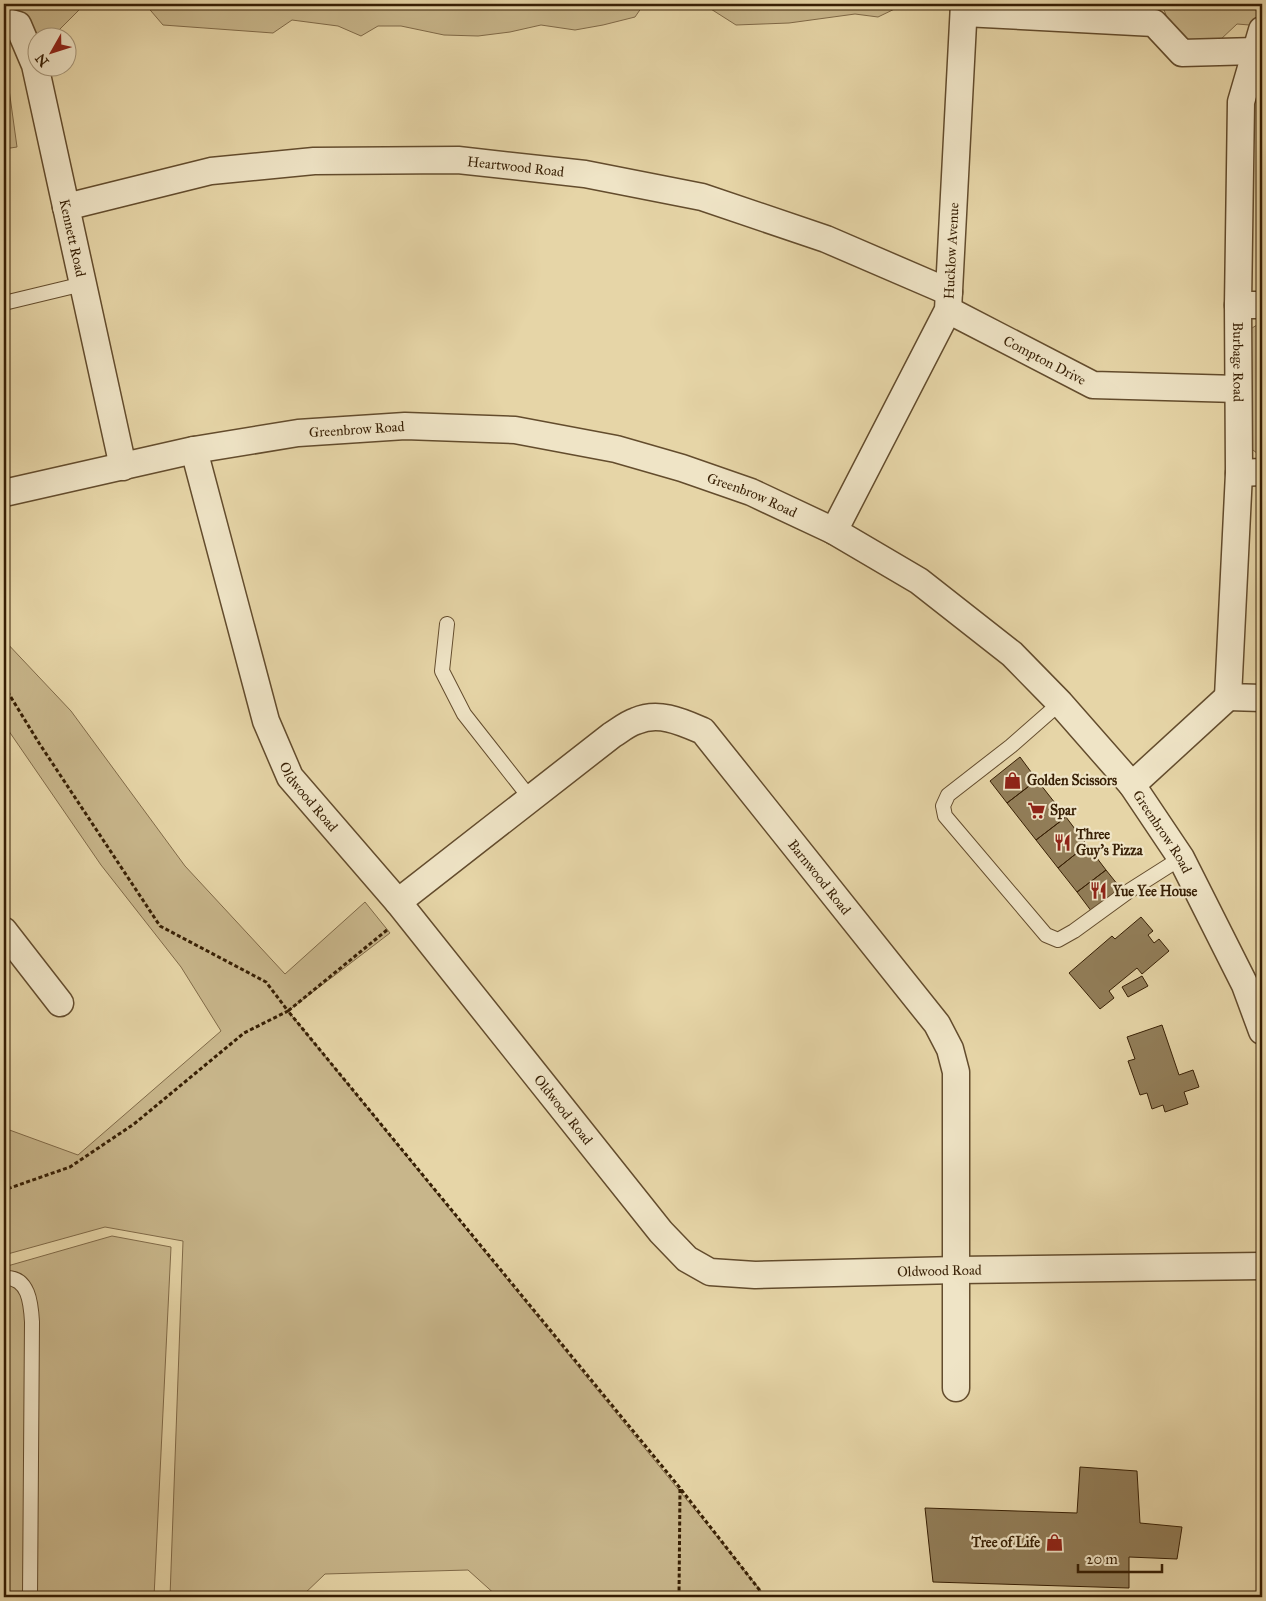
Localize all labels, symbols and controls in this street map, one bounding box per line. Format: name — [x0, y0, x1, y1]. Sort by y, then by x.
north arrow — [28, 28, 78, 78]
text: N — [32, 50, 53, 70]
street label: Heartwood Road — [466, 153, 565, 180]
street label: Kennett Road — [56, 197, 90, 279]
street label: Hucklow Avenue — [940, 202, 962, 300]
street label: Burbage Road — [1230, 322, 1247, 402]
street label: Compton Drive — [1001, 332, 1089, 389]
street label: Greenbrow Road — [308, 418, 405, 441]
street label: Greenbrow Road — [705, 469, 800, 521]
street label: Oldwood Road — [276, 759, 342, 835]
shop icon: Golden Scissors — [1003, 770, 1023, 790]
place label: Golden Scissors — [1027, 772, 1117, 789]
street label: Greenbrow Road — [1129, 787, 1196, 876]
supermarket icon: Spar — [1026, 800, 1046, 820]
place label: Spar — [1050, 802, 1077, 820]
place label: Three Guy's Pizza — [1075, 826, 1144, 860]
restaurant icon: Three Guy's Pizza — [1052, 832, 1072, 852]
street label: Barnwood Road — [784, 836, 855, 918]
restaurant icon: Yue Yee House — [1089, 881, 1109, 901]
place label: Yue Yee House — [1112, 883, 1197, 900]
street label: Oldwood Road — [530, 1071, 597, 1148]
street label: Oldwood Road — [897, 1261, 982, 1280]
shop icon: Tree of Life — [1044, 1532, 1064, 1552]
place label: Tree of Life — [970, 1534, 1040, 1551]
scale bar — [1078, 1541, 1162, 1573]
text: 20 m — [1086, 1550, 1118, 1568]

